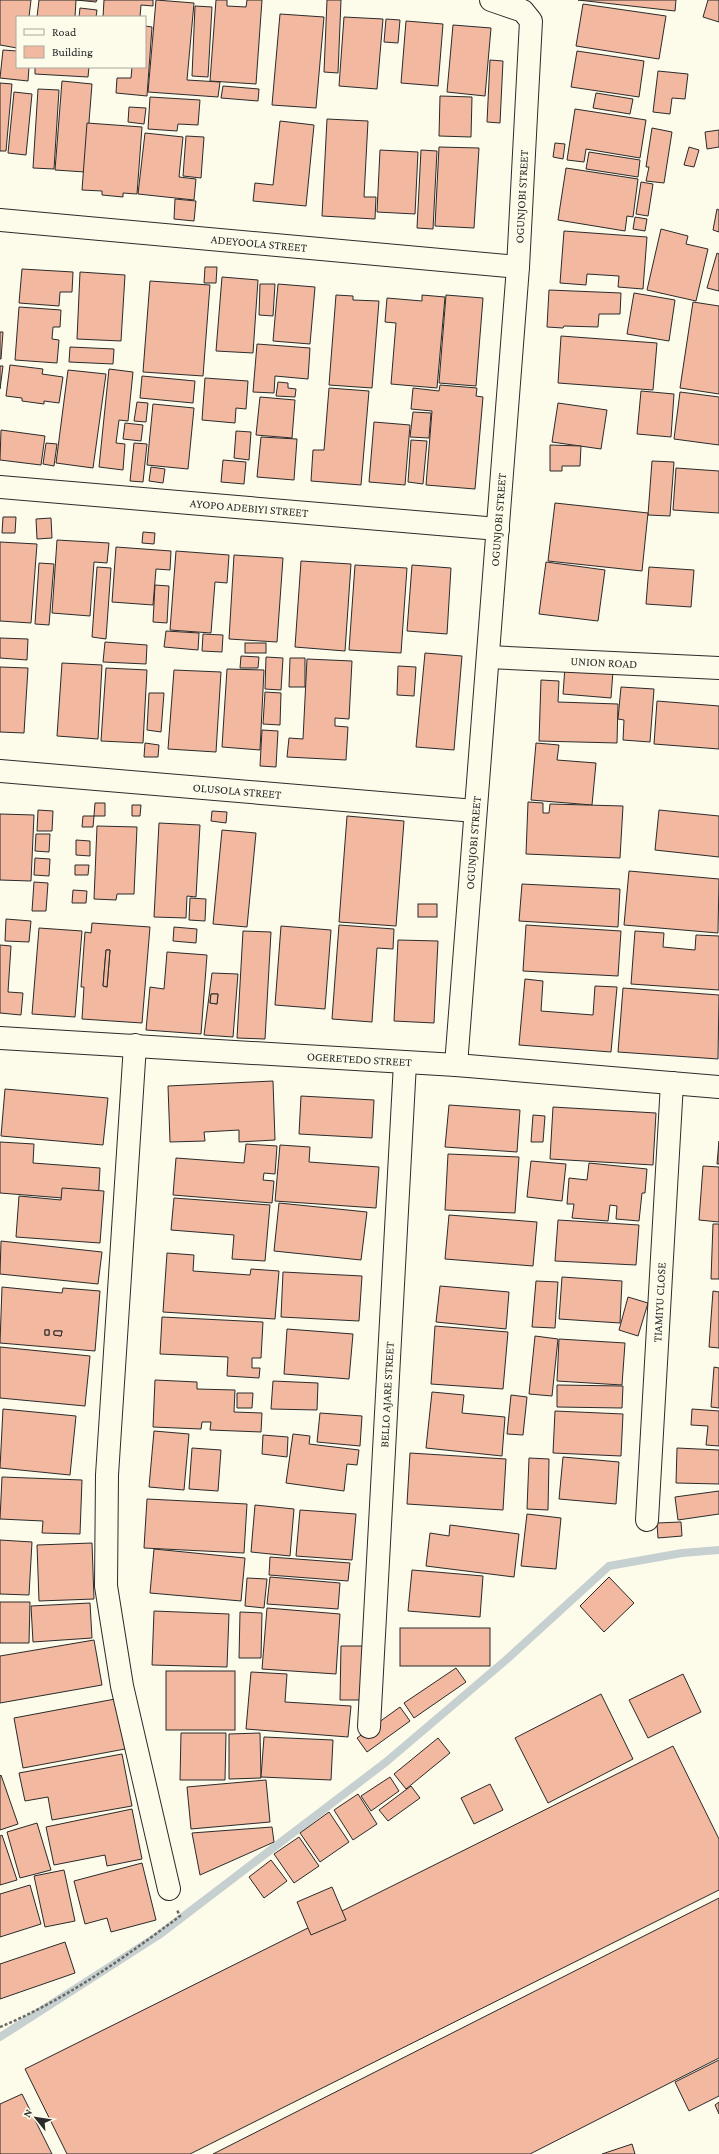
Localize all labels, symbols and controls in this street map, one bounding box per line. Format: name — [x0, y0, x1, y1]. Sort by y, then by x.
legend — [16, 16, 146, 68]
text: Road — [52, 25, 77, 39]
text: Building — [52, 45, 93, 59]
street label: OGUNJOBI STREET — [512, 149, 531, 244]
street label: ADEYOOLA STREET — [210, 232, 308, 255]
street label: OGUNJOBI STREET — [488, 472, 509, 567]
street label: AYOPO ADEBIYI STREET — [189, 496, 309, 520]
street label: UNION ROAD — [570, 654, 638, 671]
street label: OLUSOLA STREET — [192, 780, 282, 802]
street label: OGUNJOBI STREET — [463, 795, 484, 890]
street label: OGERETEDO STREET — [307, 1049, 413, 1069]
street label: TIAMIYU CLOSE — [650, 1261, 669, 1343]
street label: BELLO AJARE STREET — [377, 1341, 397, 1448]
north arrow — [16, 2098, 56, 2138]
text: N — [20, 2106, 35, 2119]

